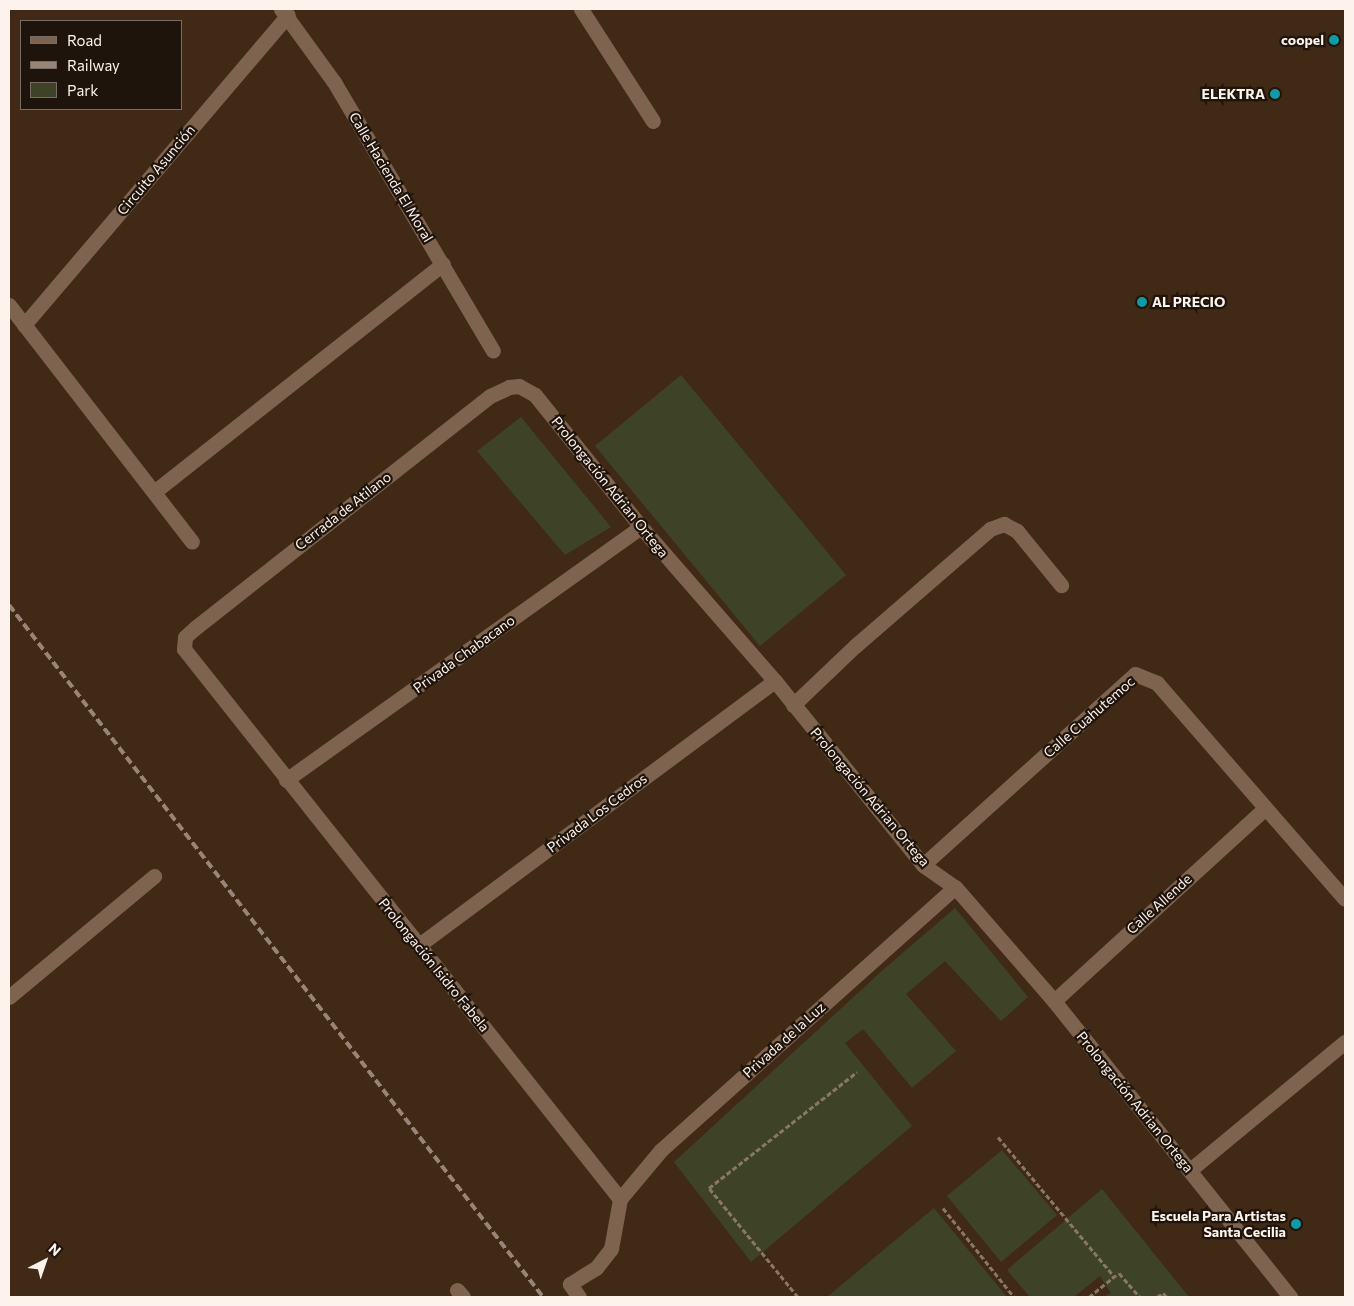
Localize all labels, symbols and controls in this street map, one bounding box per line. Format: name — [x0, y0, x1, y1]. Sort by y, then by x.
legend — [20, 20, 182, 110]
text: Road — [67, 31, 102, 49]
place label: coopel — [1281, 32, 1324, 48]
marker: coopel — [1328, 34, 1340, 46]
text: Railway — [67, 56, 120, 74]
text: Park — [67, 81, 98, 99]
place label: ELEKTRA — [1202, 86, 1265, 102]
marker: ELEKTRA — [1269, 88, 1281, 100]
street label: Calle Hacienda El Moral — [346, 109, 436, 245]
street label: Circuito Asunción — [113, 122, 199, 218]
place label: AL PRECIO — [1152, 294, 1225, 310]
marker: AL PRECIO — [1136, 296, 1148, 308]
street label: Prolongación Adrian Ortega — [548, 413, 672, 561]
street label: Cerrada de Atilano — [292, 468, 394, 554]
street label: Privada Chabacano — [410, 611, 518, 697]
street label: Calle Cuahutemoc — [1040, 673, 1138, 761]
street label: Prolongación Adrian Ortega — [807, 724, 933, 870]
street label: Privada Los Cedros — [544, 770, 650, 856]
street label: Calle Allende — [1123, 870, 1195, 938]
street label: Prolongación Isidro Fabela — [375, 895, 493, 1035]
street label: Privada de la Luz — [739, 999, 829, 1081]
street label: Prolongación Adrian Ortega — [1073, 1028, 1197, 1176]
place label: Escuela Para Artistas Santa Cecilia — [1151, 1208, 1286, 1240]
marker: Escuela Para Artistas Santa Cecilia — [1290, 1218, 1302, 1230]
north arrow — [20, 1236, 70, 1286]
text: N — [46, 1239, 65, 1259]

